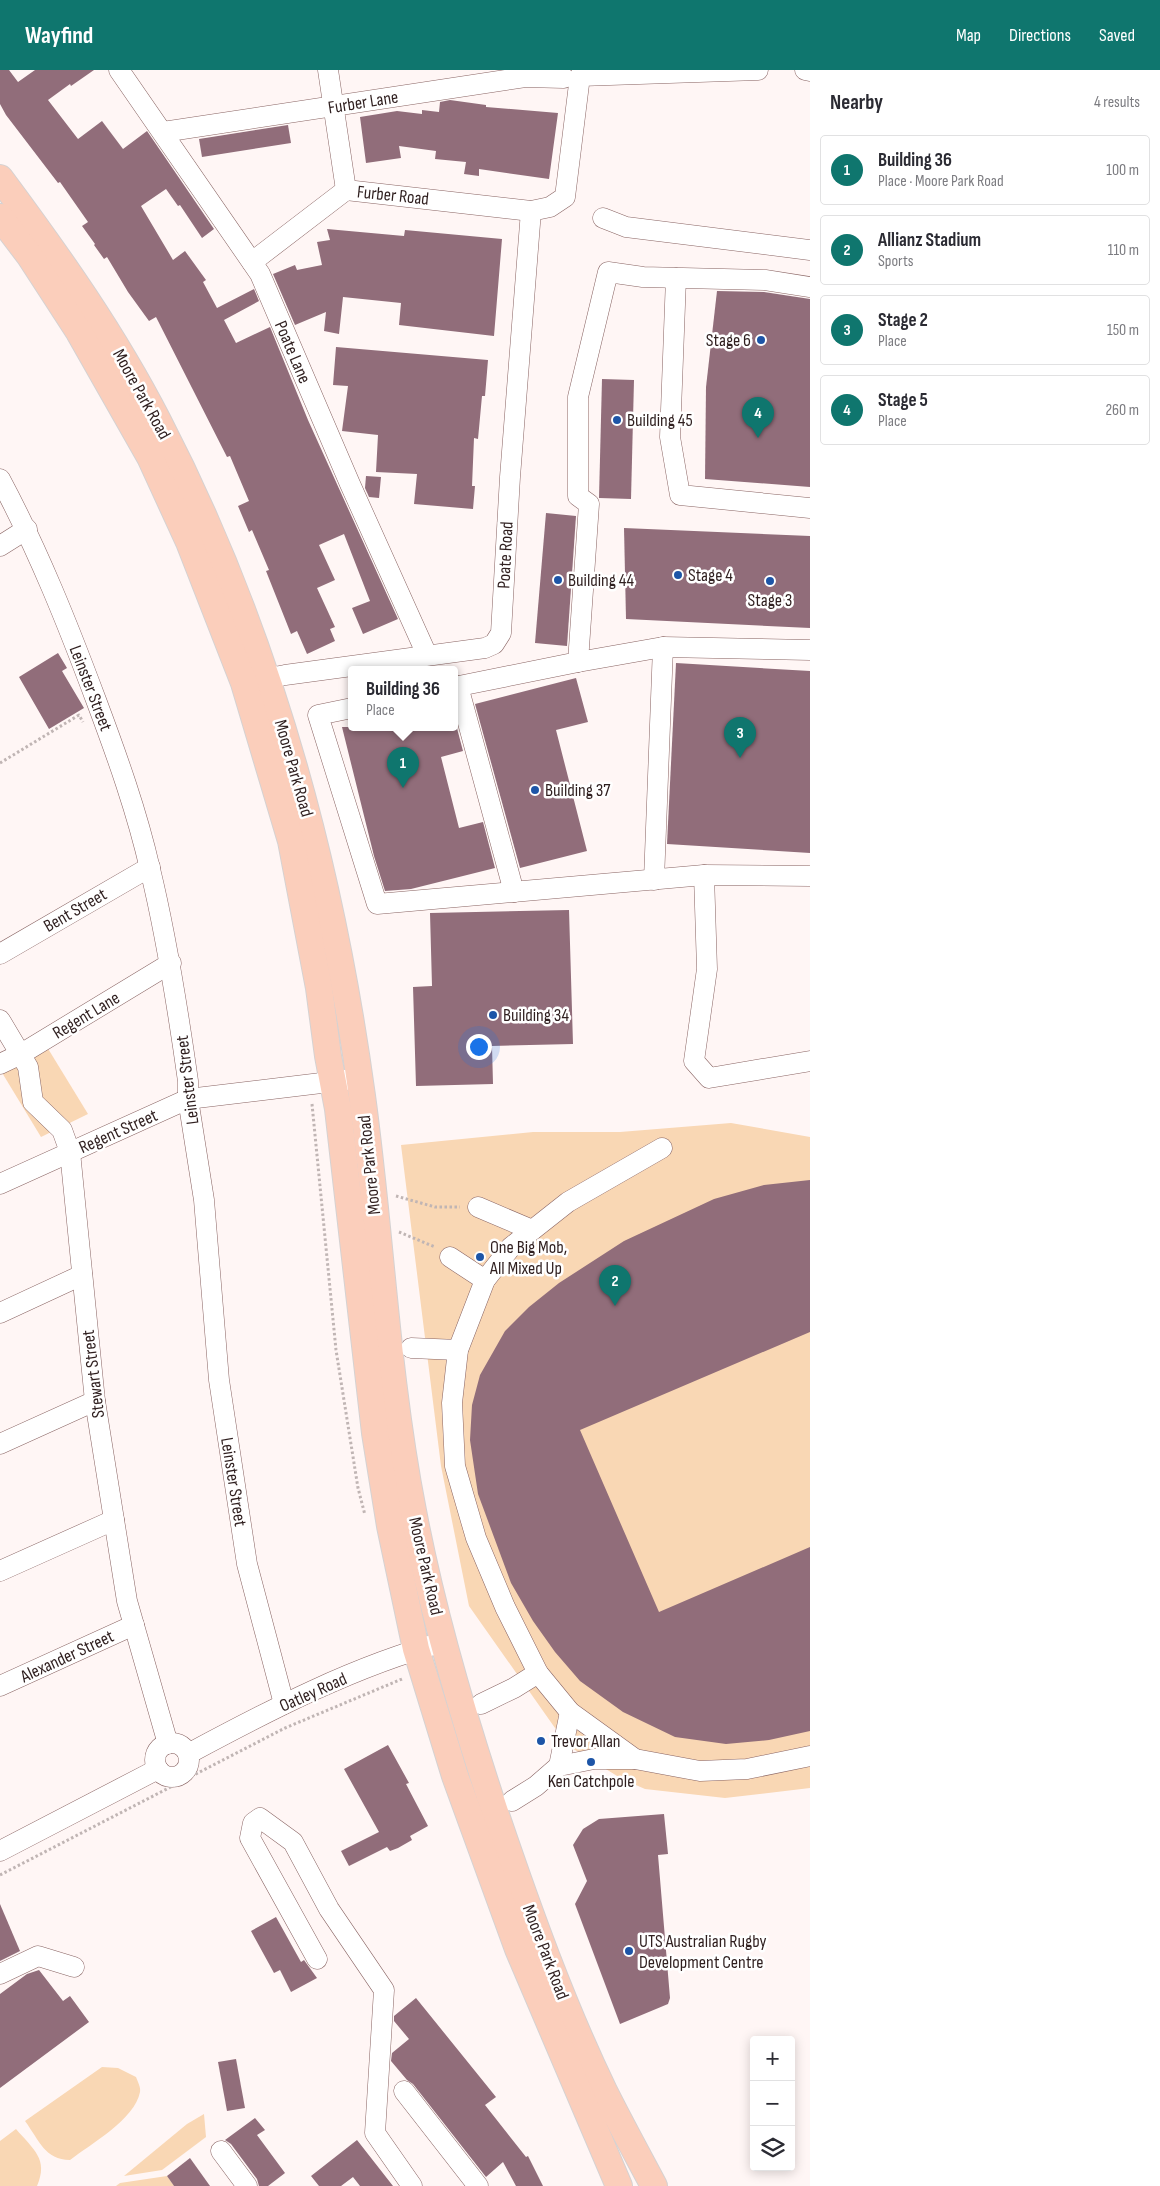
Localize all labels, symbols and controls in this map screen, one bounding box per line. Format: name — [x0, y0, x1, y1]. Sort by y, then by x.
text: Wayfind — [25, 21, 93, 50]
text: Map — [956, 25, 981, 46]
text: Directions — [1009, 25, 1071, 46]
text: Saved — [1099, 25, 1135, 46]
street label: Furber Lane — [326, 87, 400, 118]
text: Nearby — [830, 90, 883, 115]
text: 4 results — [1094, 93, 1140, 112]
text: Building 36 — [878, 149, 952, 172]
text: 1 — [844, 161, 850, 180]
text: 100 m — [1106, 161, 1139, 180]
text: Place · Moore Park Road — [878, 172, 1004, 191]
street label: Furber Road — [356, 181, 430, 210]
text: Allianz Stadium — [878, 229, 981, 252]
text: 2 — [843, 241, 851, 260]
text: 110 m — [1108, 241, 1139, 260]
text: Sports — [878, 252, 913, 271]
text: Stage 2 — [878, 309, 928, 332]
street label: Poate Lane — [270, 318, 315, 387]
text: 3 — [843, 321, 851, 340]
text: 150 m — [1107, 321, 1139, 340]
place label: Stage 6 — [706, 330, 751, 351]
text: Place — [878, 332, 907, 351]
marker: Stage 6 — [755, 334, 767, 346]
street label: Moore Park Road — [108, 346, 175, 443]
text: Stage 5 — [878, 389, 928, 412]
pin: 4 — [742, 397, 774, 438]
text: 4 — [843, 401, 851, 420]
text: 260 m — [1105, 401, 1139, 420]
place label: Building 45 — [627, 410, 693, 431]
text: Place — [878, 412, 907, 431]
marker: Building 45 — [611, 414, 623, 426]
street label: Poate Road — [493, 521, 518, 589]
place label: Stage 4 — [688, 565, 733, 586]
marker: Stage 4 — [672, 569, 684, 581]
place label: Building 44 — [568, 570, 634, 591]
marker: Building 44 — [552, 574, 564, 586]
marker: Stage 3 — [764, 575, 776, 587]
place label: Stage 3 — [748, 590, 792, 611]
street label: Leinster Street — [65, 642, 117, 734]
popup — [348, 666, 458, 731]
text: Building 36 — [366, 678, 440, 701]
text: Place — [366, 701, 395, 720]
street label: Moore Park Road — [270, 717, 317, 819]
pin: 3 — [724, 717, 756, 758]
pin: 1 — [387, 747, 419, 788]
place label: Building 37 — [545, 780, 611, 801]
marker: Building 37 — [529, 784, 541, 796]
street label: Bent Street — [40, 884, 111, 937]
street label: Regent Lane — [49, 987, 124, 1044]
place label: Building 34 — [503, 1005, 569, 1026]
marker: Building 34 — [487, 1009, 499, 1021]
street label: Leinster Street — [172, 1034, 203, 1126]
your location — [466, 1034, 492, 1060]
street label: Regent Street — [76, 1105, 161, 1158]
street label: Moore Park Road — [354, 1114, 385, 1216]
place label: One Big Mob, All Mixed Up — [489, 1237, 567, 1279]
marker: One Big Mob, All Mixed Up — [474, 1251, 486, 1263]
pin: 2 — [599, 1265, 631, 1306]
street label: Stewart Street — [78, 1328, 109, 1419]
street label: Leinster Street — [216, 1436, 251, 1529]
street label: Moore Park Road — [404, 1515, 447, 1617]
street label: Alexander Street — [16, 1626, 118, 1688]
street label: Oatley Road — [276, 1668, 350, 1717]
place label: Trevor Allan — [551, 1731, 621, 1752]
marker: Trevor Allan — [535, 1735, 547, 1747]
marker: Ken Catchpole — [585, 1756, 597, 1768]
place label: Ken Catchpole — [548, 1771, 634, 1792]
street label: Moore Park Road — [518, 1902, 573, 2003]
place label: UTS Australian Rugby Development Centre — [639, 1931, 767, 1973]
marker: UTS Australian Rugby Development Centre — [623, 1945, 635, 1957]
map controls — [750, 2036, 795, 2171]
button: + — [750, 2036, 795, 2081]
button: − — [750, 2081, 795, 2126]
button: layers — [750, 2126, 795, 2171]

